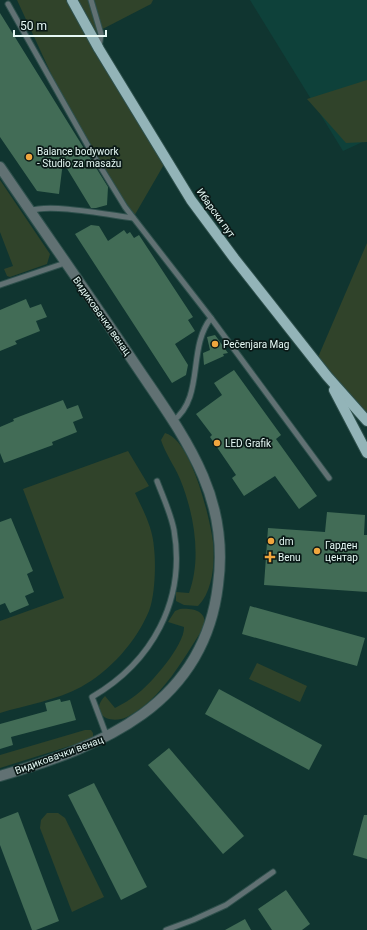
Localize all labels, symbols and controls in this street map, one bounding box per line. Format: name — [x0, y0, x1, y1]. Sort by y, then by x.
scale bar — [14, 12, 106, 38]
text: 50 m — [20, 19, 47, 33]
place label: Balance bodywork - Studio za masažu — [37, 146, 121, 169]
marker: Balance bodywork - Studio za masažu — [24, 152, 34, 162]
street label: Ибарски пут — [195, 186, 238, 240]
street label: Видиковачки венац — [71, 275, 133, 357]
marker: Pečenjara Mag — [210, 339, 220, 349]
place label: Pečenjara Mag — [223, 339, 289, 350]
marker: LED Grafik — [212, 438, 222, 448]
place label: LED Grafik — [225, 438, 272, 449]
marker: dm — [266, 536, 276, 546]
place label: dm — [279, 536, 294, 547]
place label: Гарден центар — [325, 540, 358, 563]
marker: Гарден центар — [312, 546, 322, 556]
marker: Benu — [265, 552, 275, 562]
place label: Benu — [278, 552, 301, 563]
street label: Видиковачки венац — [13, 734, 105, 776]

